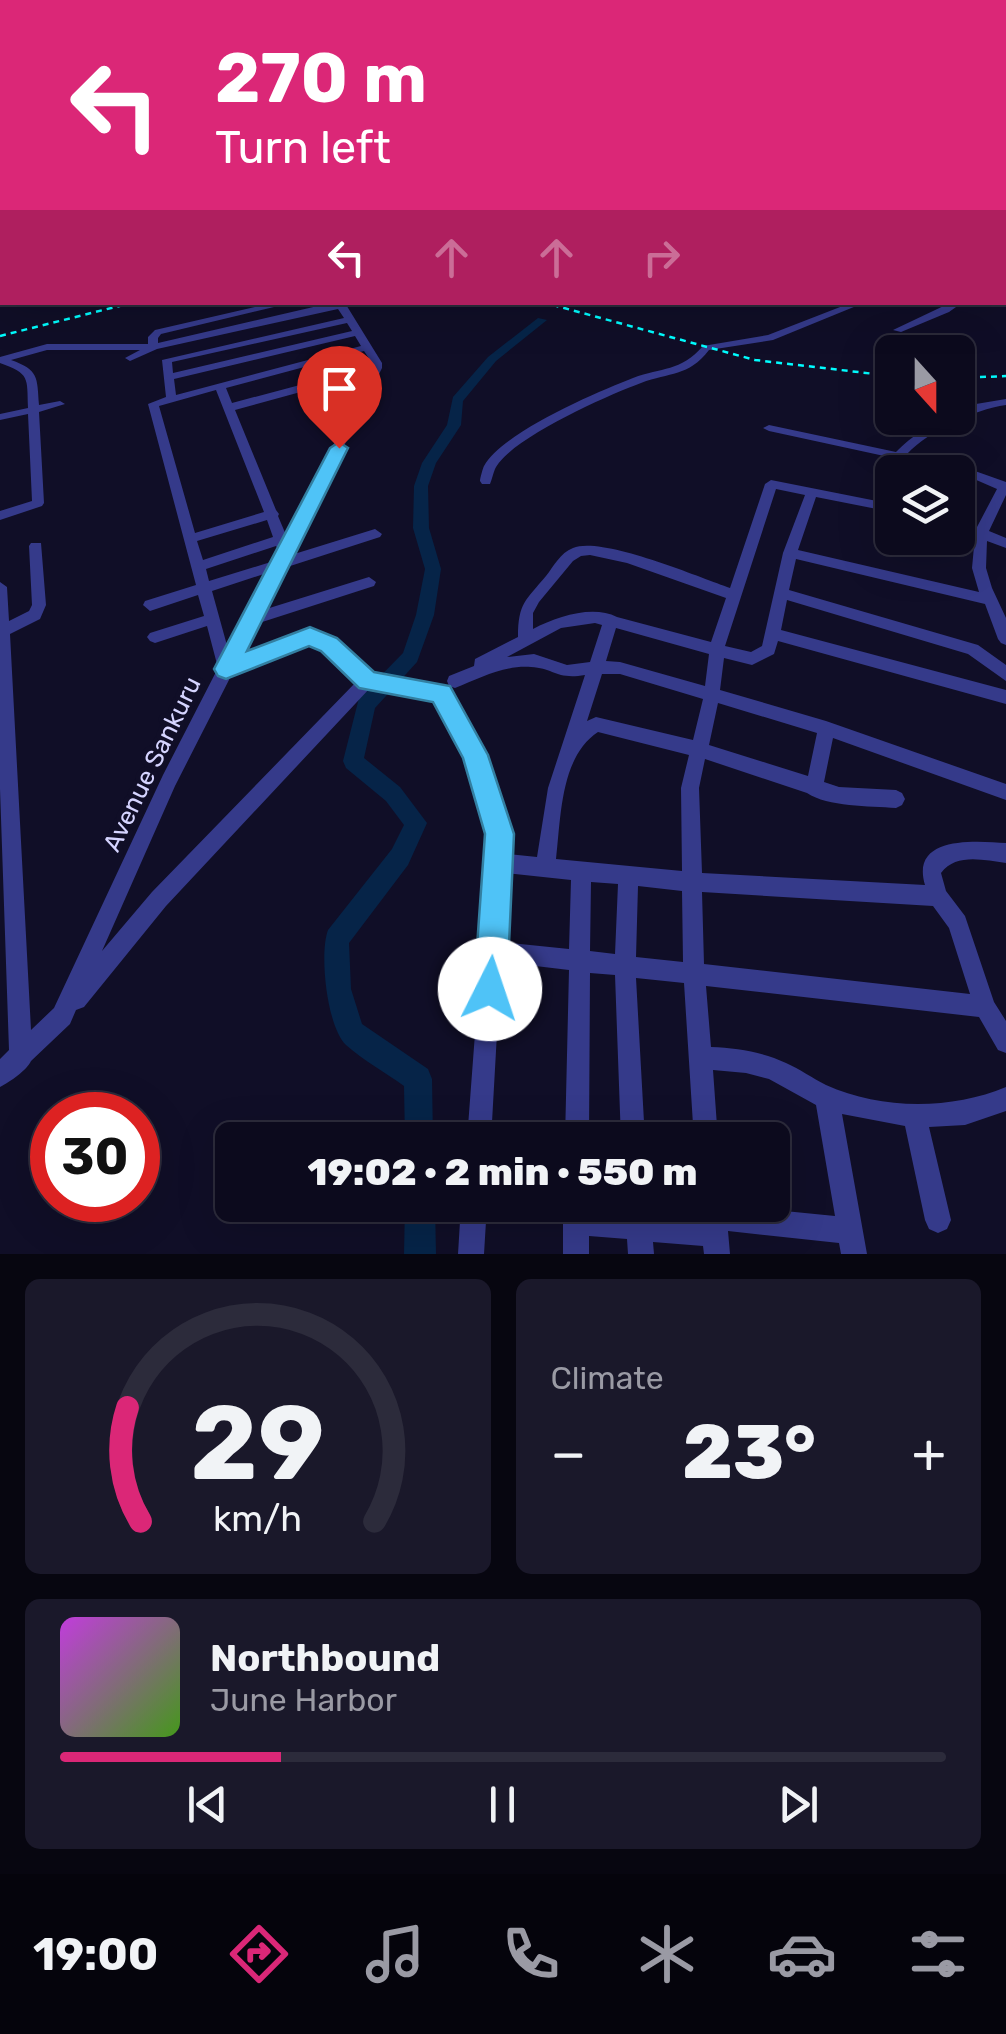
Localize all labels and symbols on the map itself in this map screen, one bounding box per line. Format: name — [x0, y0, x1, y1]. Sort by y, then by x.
north arrow — [875, 335, 975, 435]
pin — [297, 346, 382, 449]
street label: Avenue Sankuru — [97, 672, 207, 856]
position arrow — [438, 937, 542, 1041]
speed limit sign: 30 — [30, 1092, 160, 1222]

